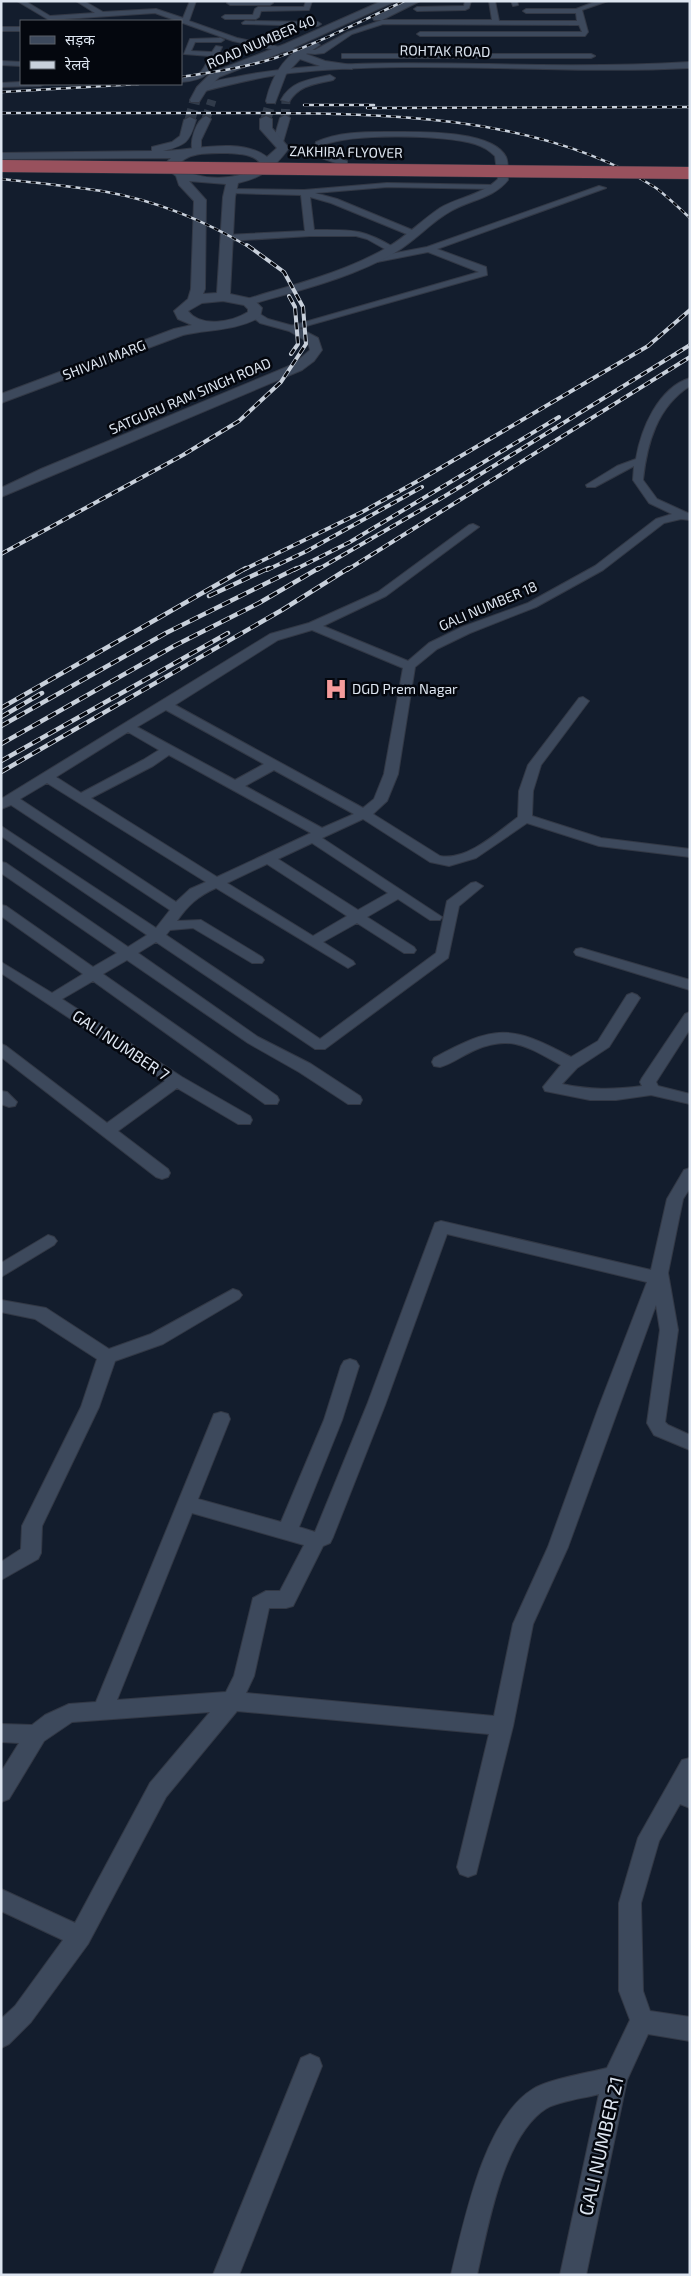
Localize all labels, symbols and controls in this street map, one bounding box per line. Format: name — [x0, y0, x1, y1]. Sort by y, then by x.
street label: ROAD NUMBER 40 — [204, 11, 317, 72]
legend — [20, 20, 182, 85]
text: सड़क — [65, 30, 95, 48]
street label: ROHTAK ROAD — [400, 41, 490, 60]
text: रेलवे — [64, 55, 90, 73]
street label: ZAKHIRA FLYOVER — [289, 142, 403, 161]
street label: SHIVAJI MARG — [60, 336, 148, 383]
street label: SATGURU RAM SINGH ROAD — [106, 354, 273, 437]
street label: GALI NUMBER 18 — [436, 577, 540, 634]
hospital icon: DGD Prem Nagar — [323, 676, 349, 702]
place label: DGD Prem Nagar — [352, 680, 458, 697]
street label: GALI NUMBER 7 — [69, 1005, 173, 1084]
street label: GALI NUMBER 21 — [573, 2074, 628, 2218]

